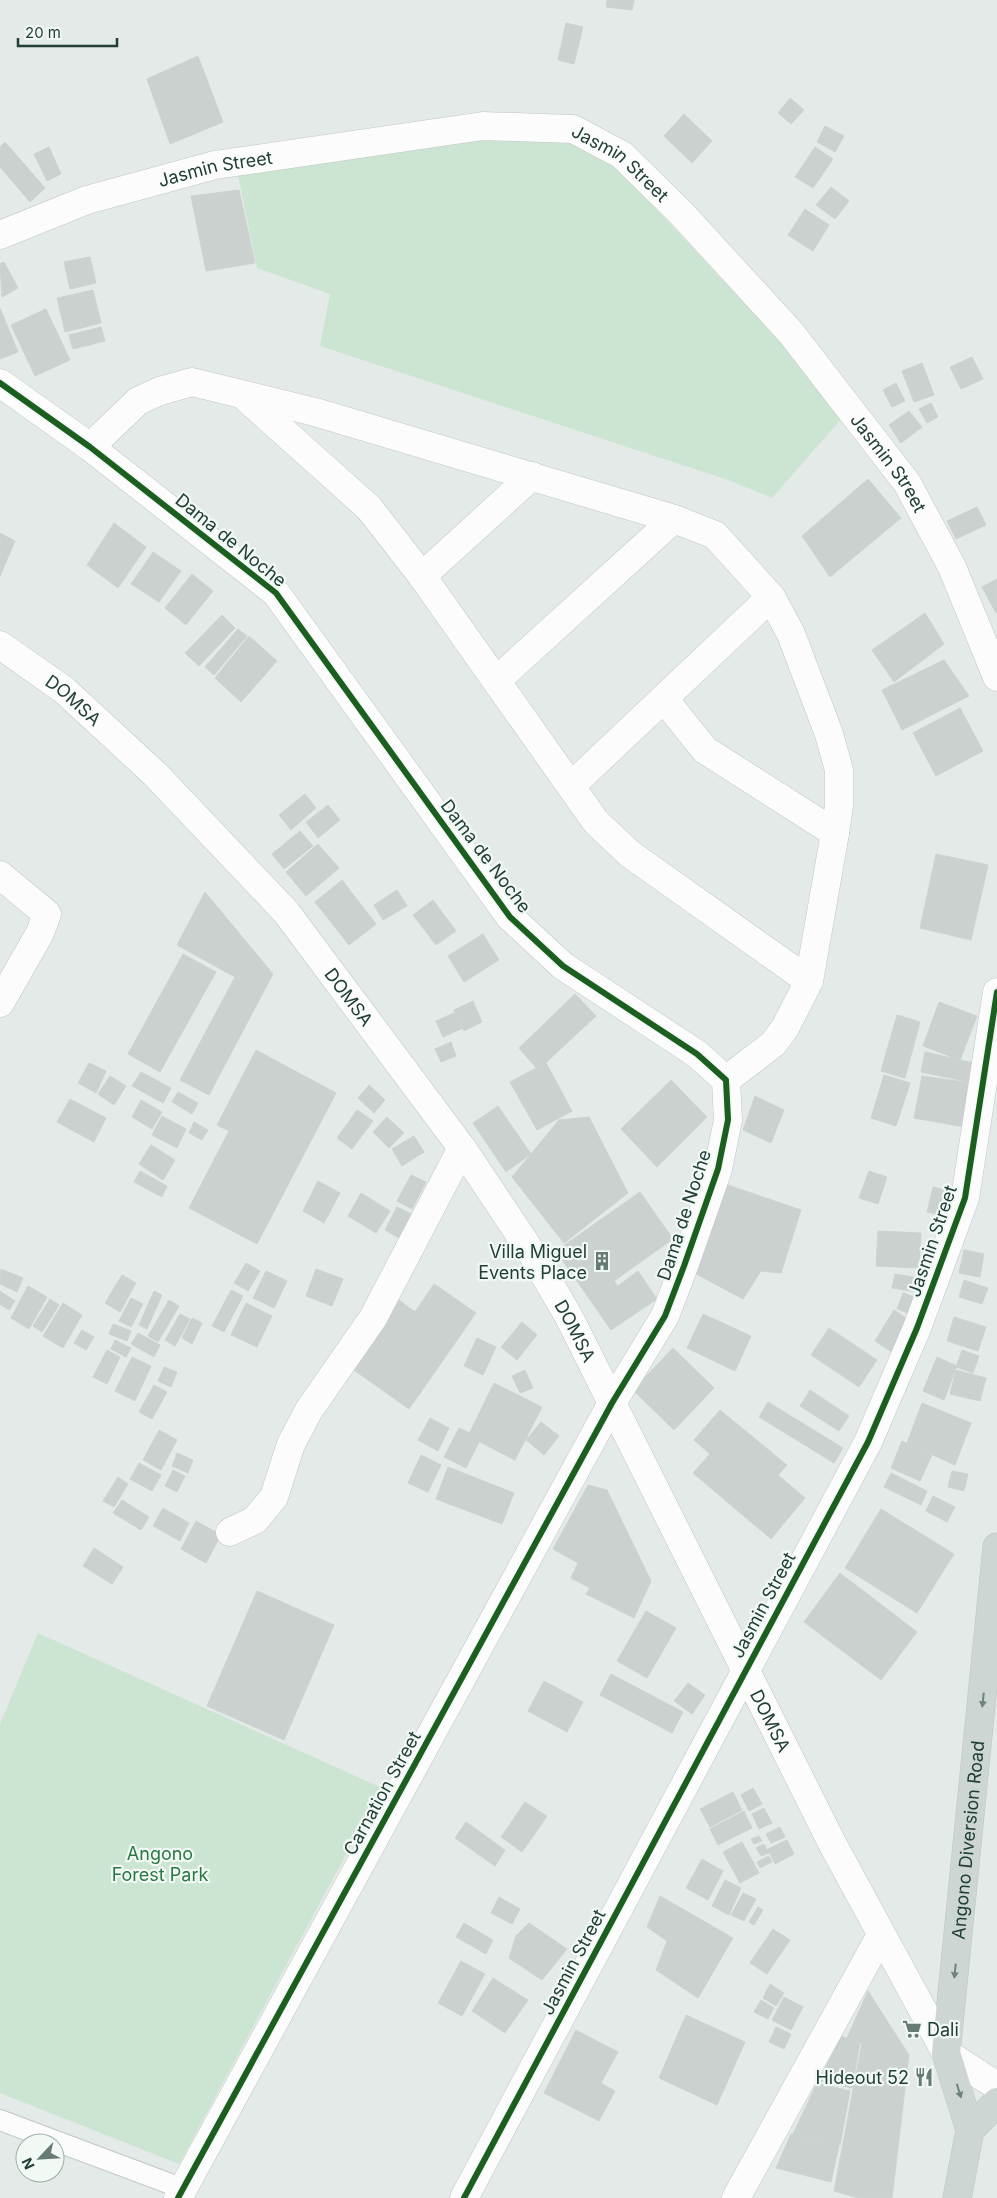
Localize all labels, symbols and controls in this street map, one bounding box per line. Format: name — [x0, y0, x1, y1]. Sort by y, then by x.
scale bar — [18, 15, 116, 47]
text: 20 m — [25, 23, 61, 42]
street label: Jasmin Street — [568, 120, 673, 206]
street label: Jasmin Street — [156, 146, 274, 191]
street label: Jasmin Street — [847, 409, 931, 516]
street label: Dama de Noche — [171, 489, 291, 591]
street label: DOMSA — [42, 670, 106, 730]
street label: Dama de Noche — [437, 795, 535, 917]
street label: DOMSA — [321, 964, 378, 1030]
street label: Dama de Noche — [653, 1147, 715, 1283]
street label: Jasmin Street — [903, 1182, 961, 1299]
place label: Villa Miguel Events Place — [478, 1241, 587, 1283]
building icon: Villa Miguel Events Place — [591, 1250, 613, 1272]
street label: DOMSA — [551, 1296, 600, 1365]
street label: Jasmin Street — [726, 1549, 800, 1661]
street label: DOMSA — [746, 1686, 795, 1755]
one-way arrow — [979, 1693, 987, 1709]
street label: Carnation Street — [339, 1727, 425, 1859]
street label: Angono Diversion Road — [947, 1740, 988, 1940]
park label: Angono Forest Park — [112, 1843, 208, 1885]
street label: Jasmin Street — [536, 1906, 610, 2018]
one-way arrow — [951, 1964, 959, 1980]
supermarket icon: Dali — [901, 2018, 923, 2040]
place label: Dali — [927, 2019, 959, 2040]
restaurant icon: Hideout 52 — [913, 2066, 935, 2088]
place label: Hideout 52 — [815, 2067, 909, 2088]
one-way arrow — [955, 2084, 963, 2099]
north arrow — [15, 2133, 65, 2183]
text: N — [18, 2155, 38, 2172]

